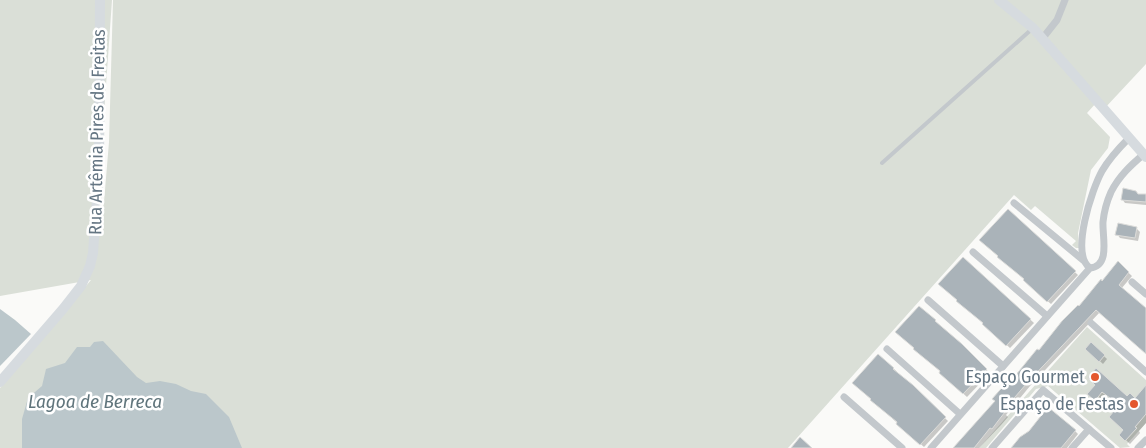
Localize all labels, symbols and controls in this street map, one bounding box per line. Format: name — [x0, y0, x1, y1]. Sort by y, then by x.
street label: Rua Artêmia Pires de Freitas — [84, 29, 110, 235]
place label: Espaço Gourmet — [966, 366, 1085, 388]
marker: Espaço Gourmet — [1089, 371, 1101, 383]
water label: Lagoa de Berreca — [28, 390, 162, 413]
place label: Espaço de Festas — [1000, 393, 1124, 415]
marker: Espaço de Festas — [1128, 398, 1140, 410]

